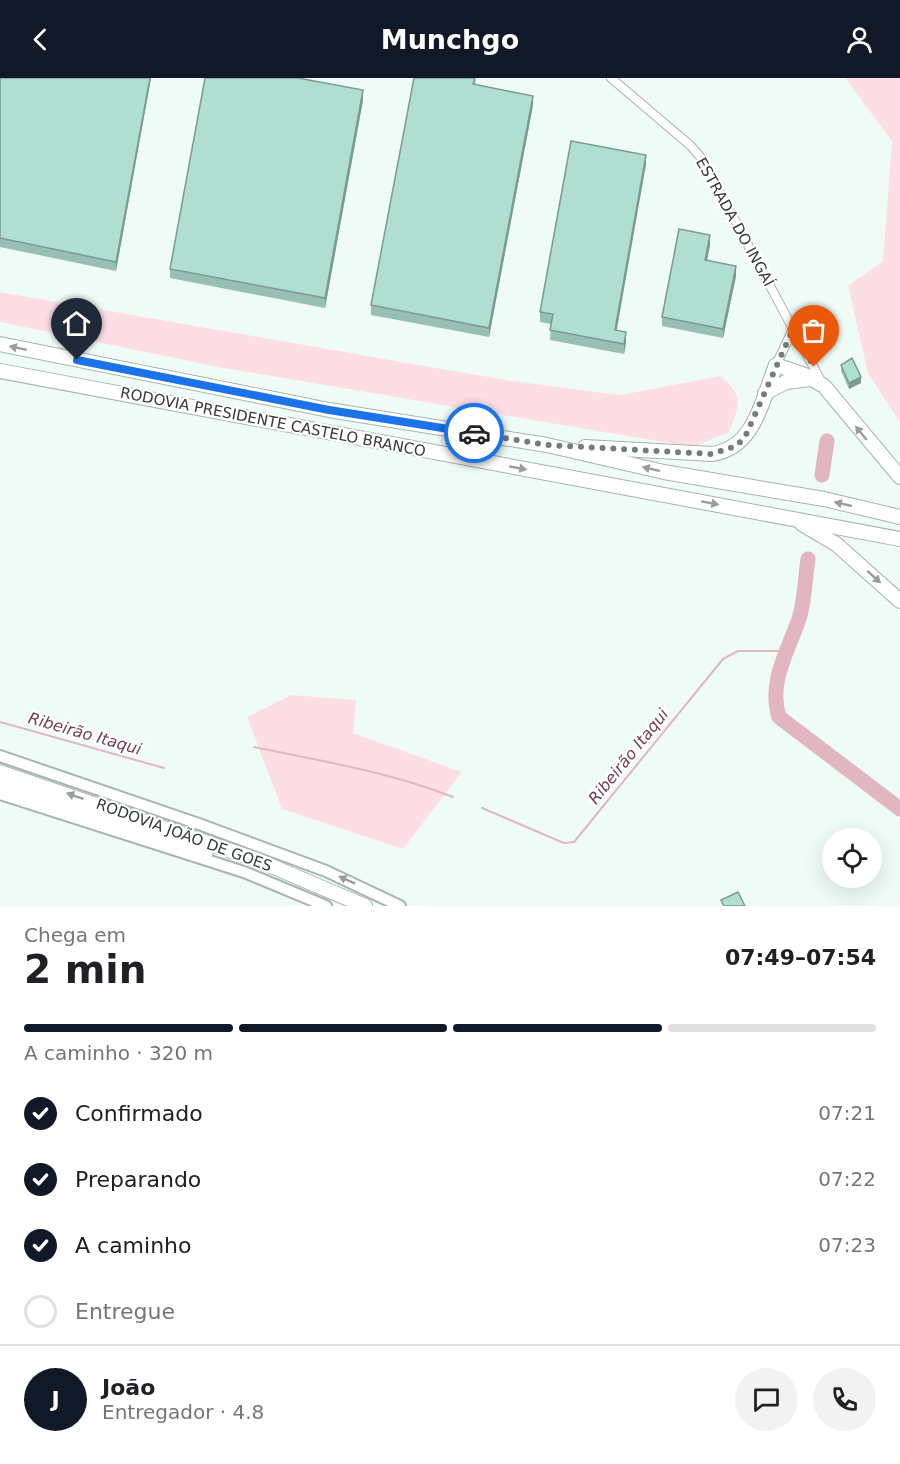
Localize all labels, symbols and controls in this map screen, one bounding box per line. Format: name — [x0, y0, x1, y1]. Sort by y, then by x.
icon: back — [24, 23, 57, 56]
icon: person — [843, 23, 876, 56]
text: Munchgo — [381, 24, 519, 55]
street label: ESTRADA DO INGAÍ — [692, 154, 779, 290]
pin — [51, 298, 102, 360]
pin — [788, 305, 839, 367]
icon: home — [60, 307, 93, 340]
icon: bag — [797, 314, 830, 347]
one-way arrow — [8, 343, 27, 352]
street label: RODOVIA PRESIDENTE CASTELO BRANCO — [119, 384, 427, 460]
courier — [444, 403, 504, 463]
icon: car — [458, 417, 491, 450]
one-way arrow — [855, 425, 868, 441]
one-way arrow — [509, 464, 528, 473]
one-way arrow — [642, 464, 660, 474]
one-way arrow — [834, 498, 852, 508]
one-way arrow — [701, 499, 720, 508]
one-way arrow — [866, 570, 881, 584]
water label: Ribeirão Itaqui — [584, 705, 673, 808]
water label: Ribeirão Itaqui — [26, 708, 144, 759]
one-way arrow — [66, 791, 84, 801]
street label: RODOVIA JOÃO DE GOES — [94, 794, 275, 875]
map controls — [822, 828, 882, 888]
button: locate — [822, 828, 882, 888]
one-way arrow — [338, 875, 356, 885]
text: Chega em — [24, 923, 126, 947]
text: 07:49–07:54 — [725, 945, 876, 970]
text: 2 min — [24, 947, 146, 992]
text: A caminho · 320 m — [24, 1041, 213, 1065]
icon: check — [24, 1097, 57, 1130]
text: Confirmado — [75, 1101, 203, 1126]
text: 07:21 — [818, 1101, 876, 1125]
icon: check — [24, 1163, 57, 1196]
text: Preparando — [75, 1167, 201, 1192]
text: 07:22 — [818, 1167, 876, 1191]
icon: check — [24, 1229, 57, 1262]
text: A caminho — [75, 1233, 192, 1258]
text: 07:23 — [818, 1233, 876, 1257]
text: Entregue — [75, 1299, 175, 1324]
button: chat — [735, 1368, 798, 1431]
button: phone — [813, 1368, 876, 1431]
text: João — [102, 1375, 155, 1400]
text: J — [51, 1387, 60, 1412]
text: Entregador · 4.8 — [102, 1400, 264, 1424]

